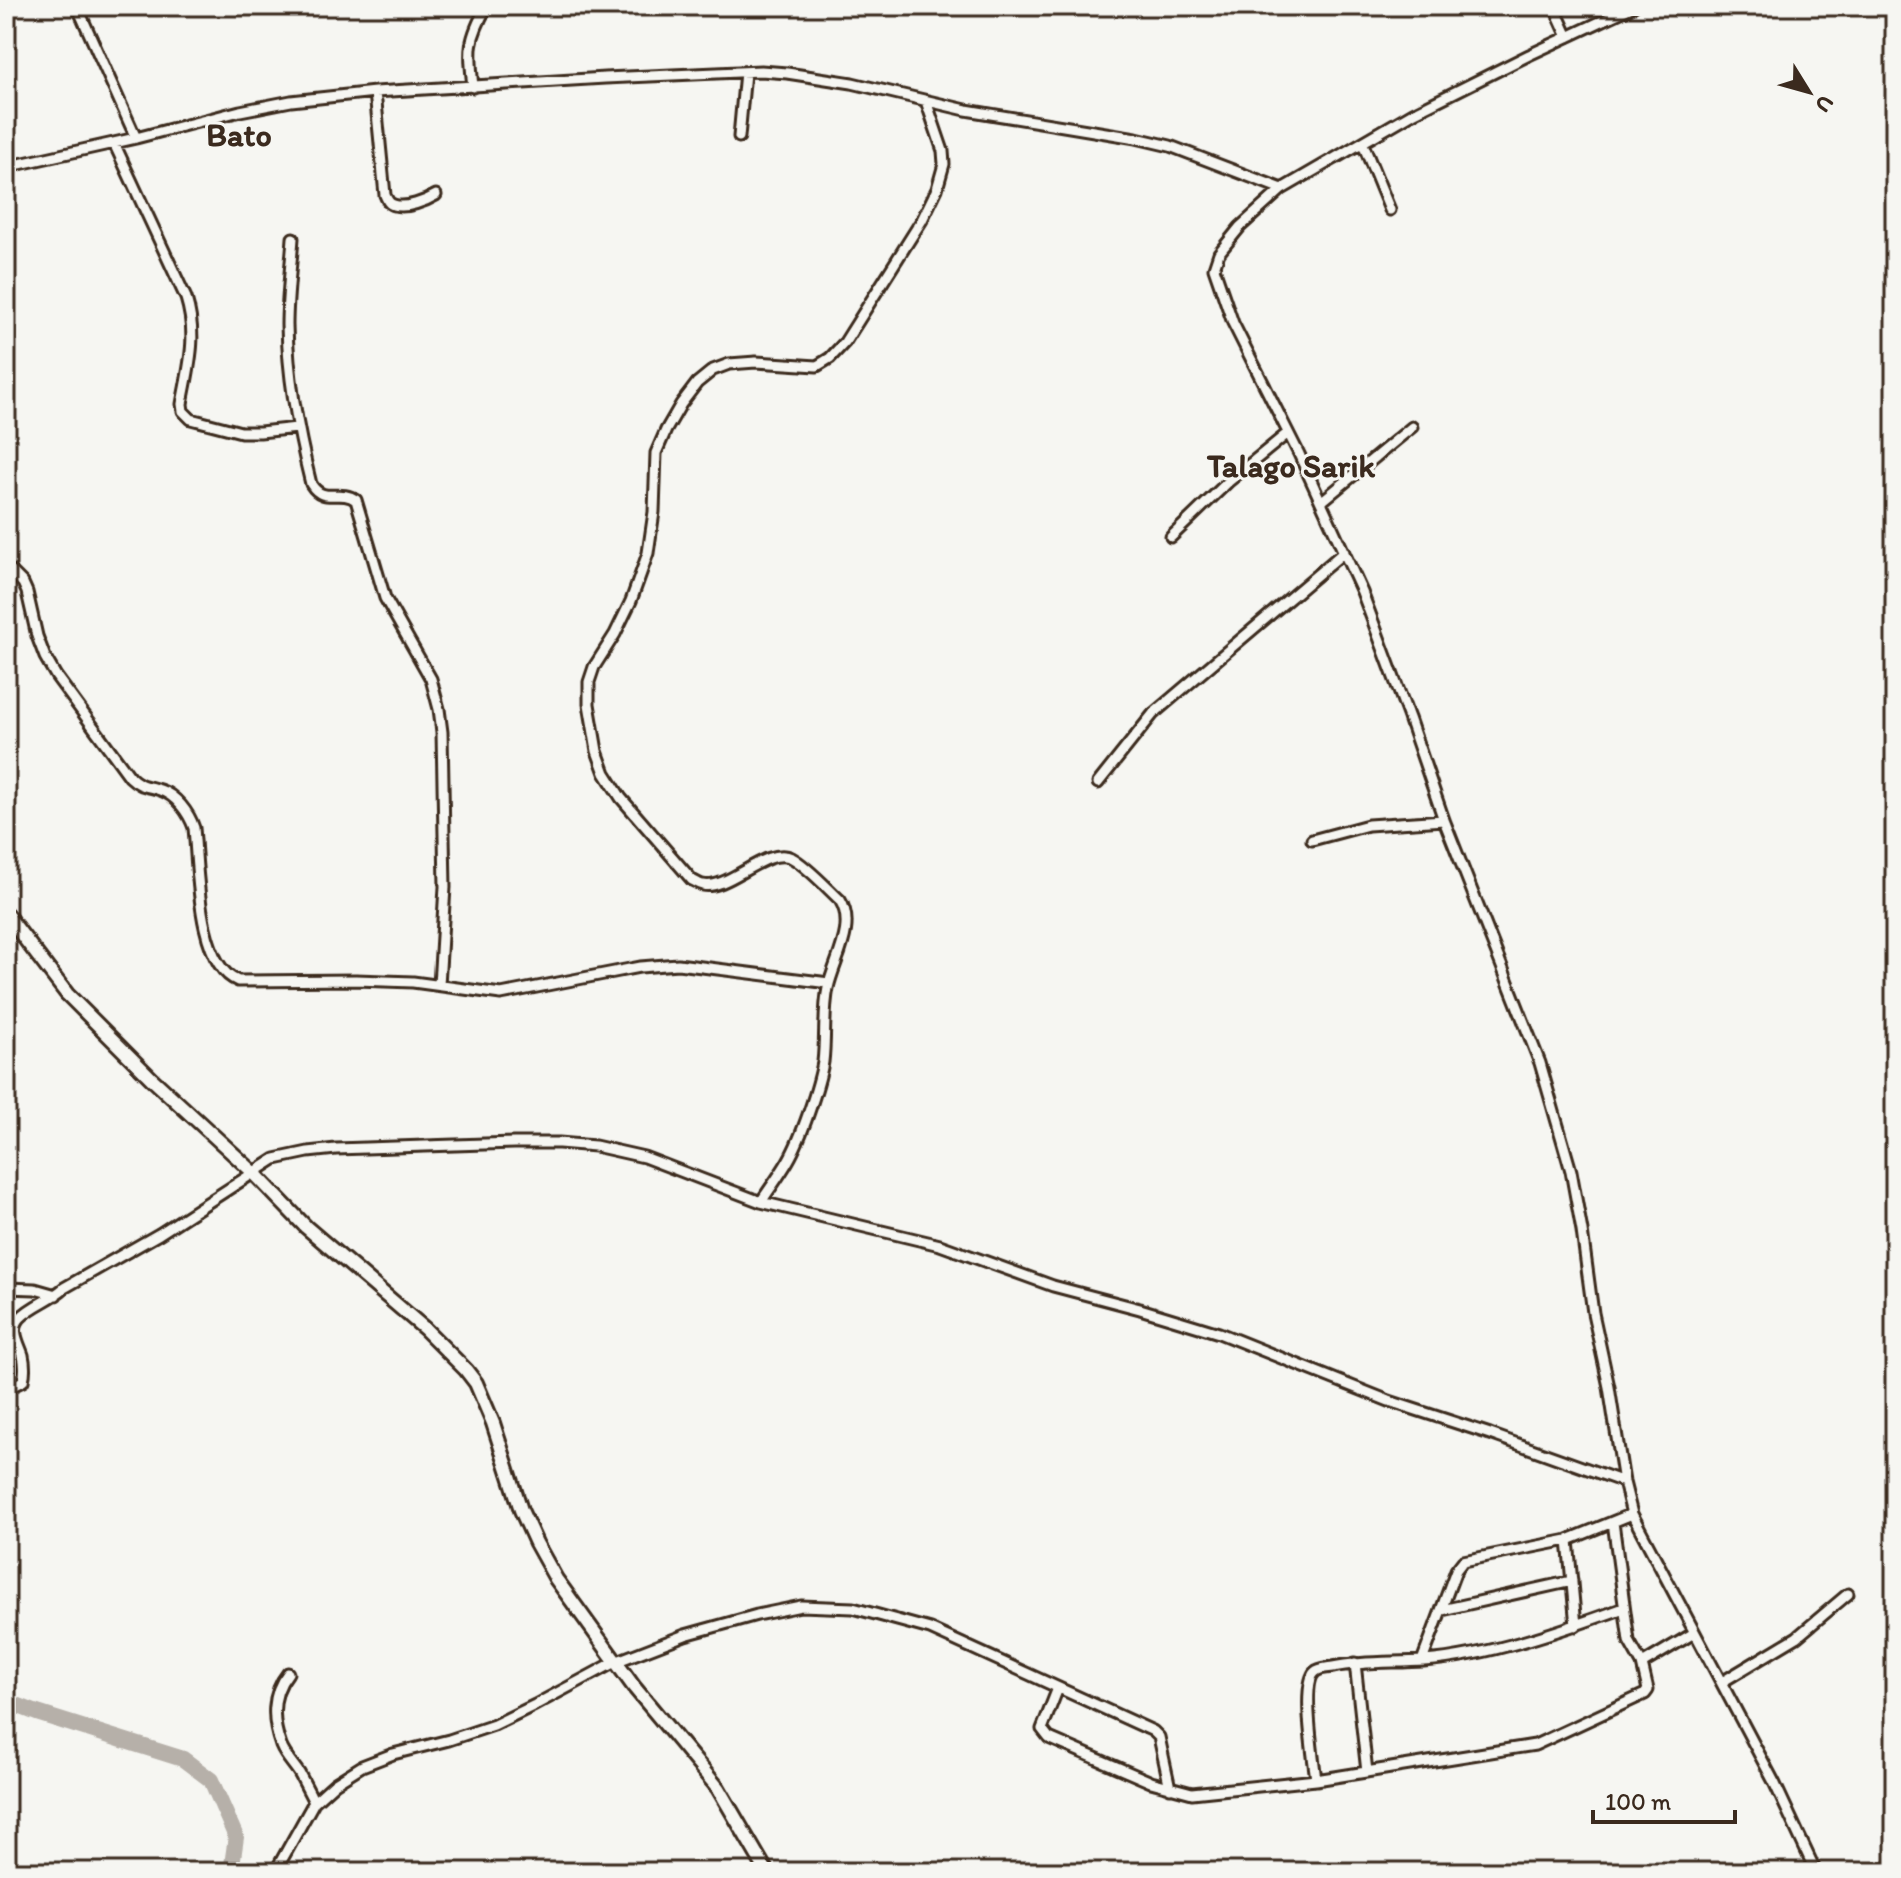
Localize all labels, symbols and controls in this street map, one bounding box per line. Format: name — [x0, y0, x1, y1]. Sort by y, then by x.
north arrow — [1769, 52, 1849, 132]
text: U — [1809, 90, 1840, 118]
district label: Bato — [206, 116, 272, 154]
district label: Talago Sarik — [1206, 447, 1375, 485]
scale bar — [1593, 1774, 1735, 1824]
text: 100 m — [1605, 1787, 1671, 1816]

